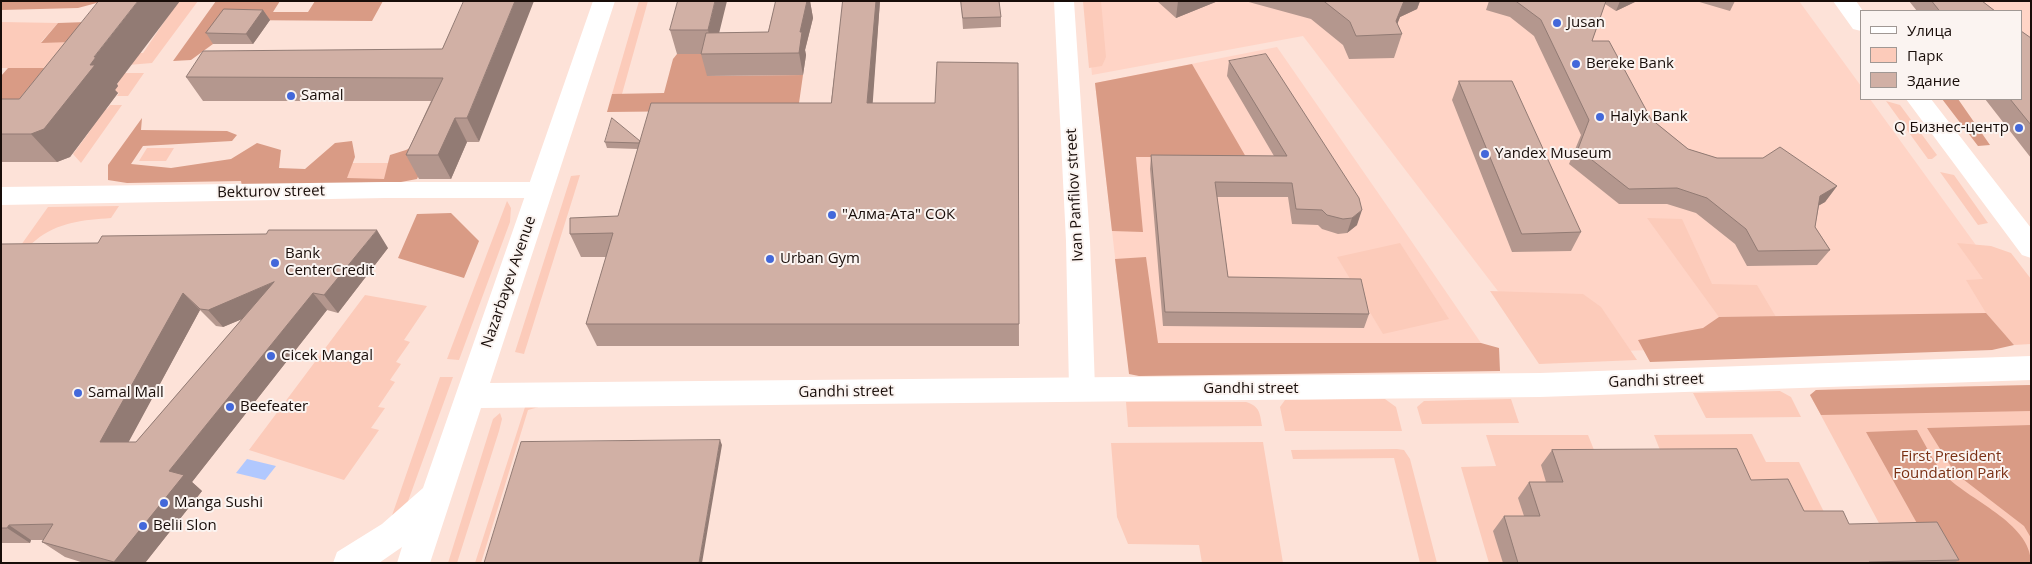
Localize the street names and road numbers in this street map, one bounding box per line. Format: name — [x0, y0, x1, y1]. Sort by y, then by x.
street label: Ivan Panfilov street — [1063, 128, 1087, 262]
street label: Bekturov street — [217, 182, 325, 202]
street label: Nazarbayev Avenue — [478, 214, 540, 350]
street label: Gandhi street — [1608, 370, 1704, 392]
street label: Gandhi street — [1203, 380, 1299, 398]
street label: Gandhi street — [798, 382, 894, 402]

